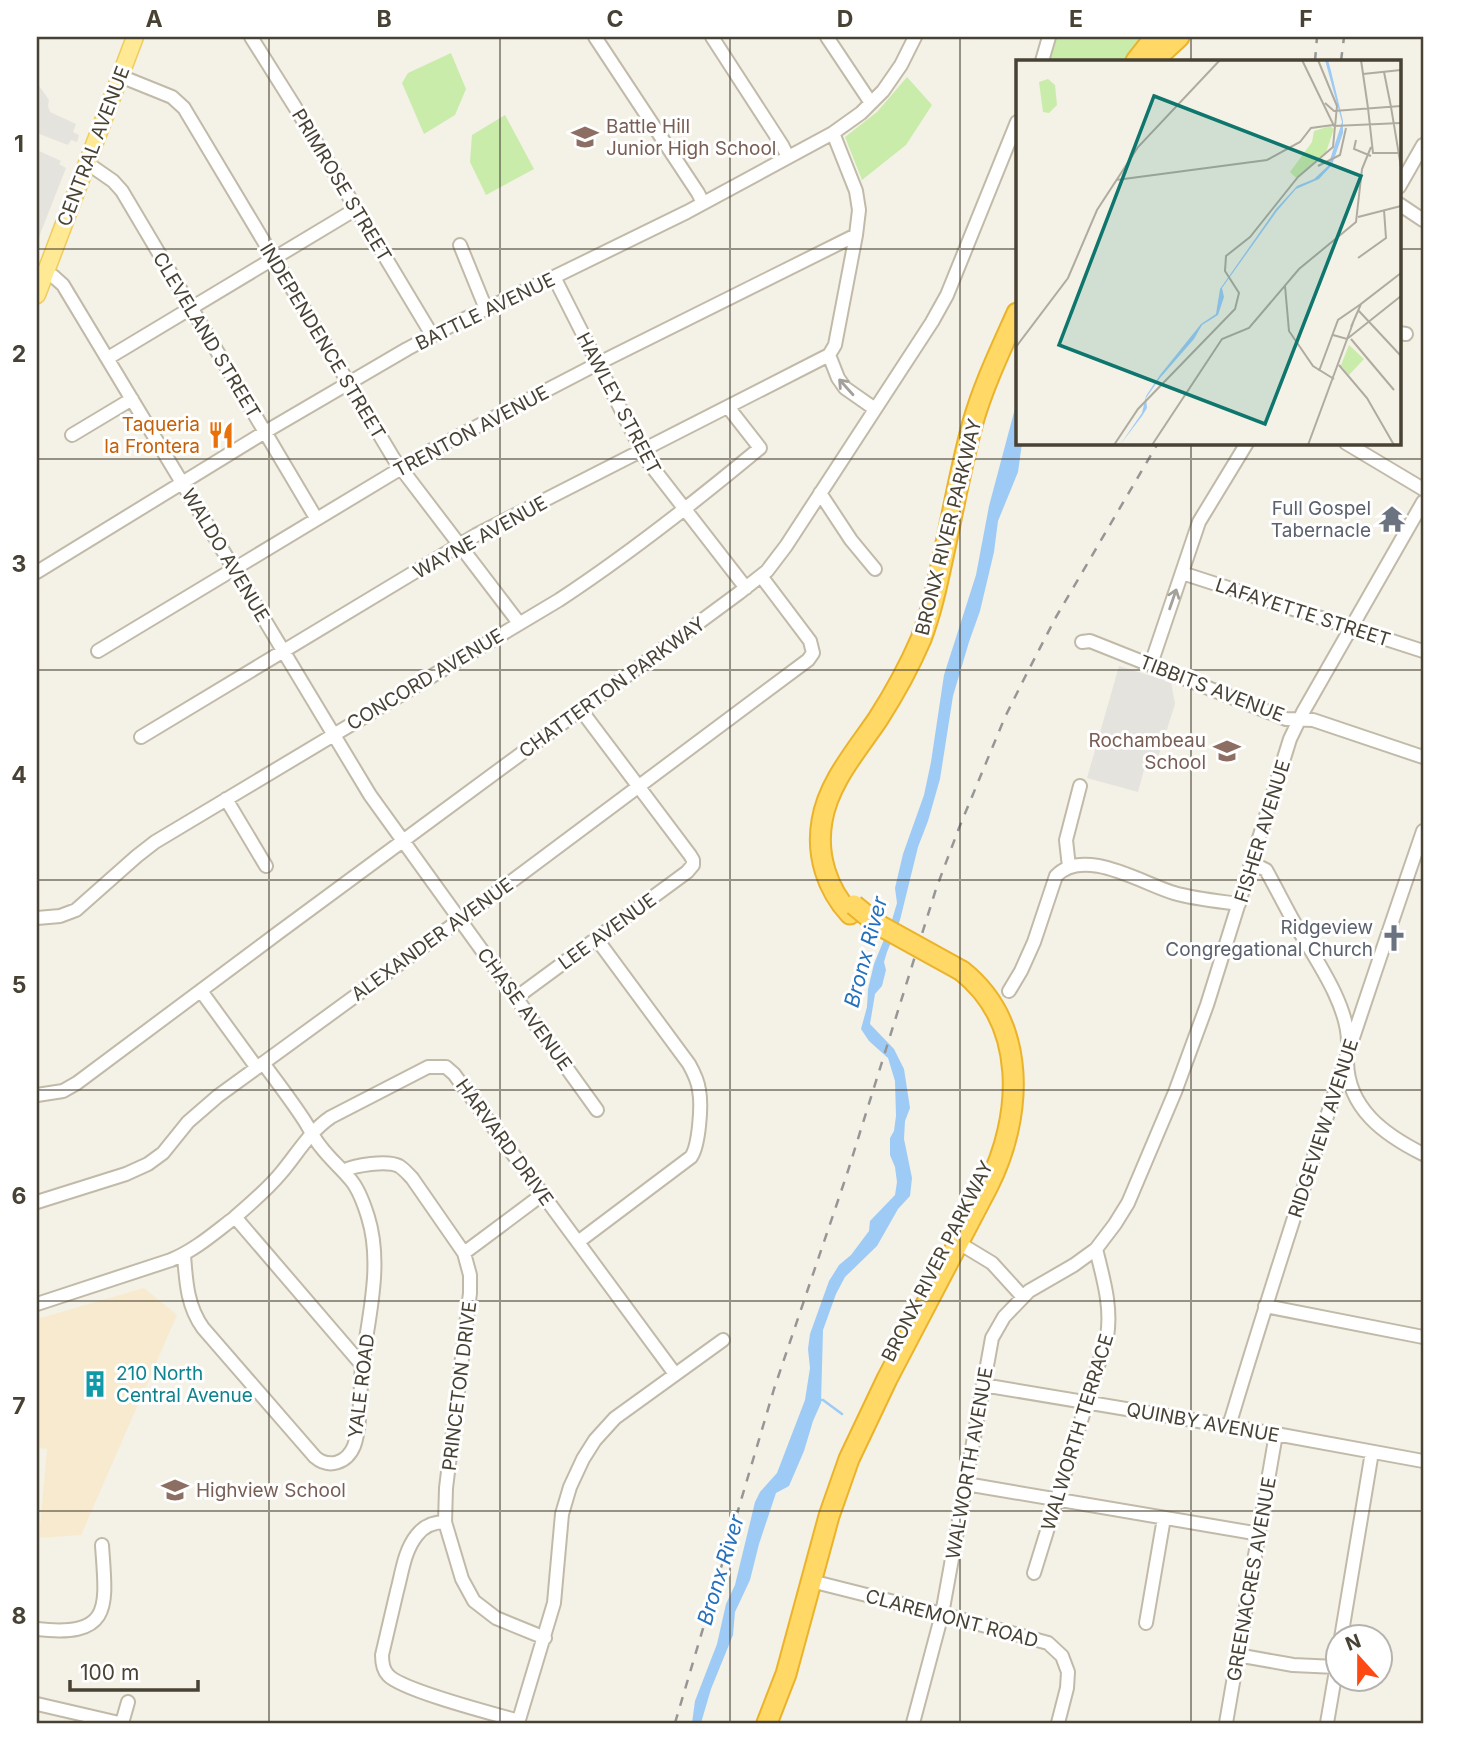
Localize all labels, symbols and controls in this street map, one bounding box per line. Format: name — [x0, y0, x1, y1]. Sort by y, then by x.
text: A — [145, 5, 163, 33]
text: B — [376, 5, 392, 33]
text: C — [606, 5, 624, 33]
text: D — [837, 5, 853, 33]
text: E — [1069, 5, 1083, 33]
text: F — [1299, 5, 1313, 33]
inset map — [1016, 60, 1400, 444]
street label: CENTRAL AVENUE — [52, 63, 135, 229]
street label: PRIMROSE STREET — [287, 105, 396, 266]
place label: Battle Hill Junior High School — [606, 115, 776, 160]
school or university icon: Battle Hill Junior High School — [570, 122, 600, 152]
text: 1 — [14, 130, 24, 158]
street label: INDEPENDENCE STREET — [255, 239, 390, 443]
street label: CLEVELAND STREET — [148, 248, 265, 422]
street label: BATTLE AVENUE — [412, 268, 559, 355]
street label: HAWLEY STREET — [572, 328, 666, 478]
text: 2 — [12, 340, 26, 368]
one-way arrow — [838, 378, 854, 396]
street label: TRENTON AVENUE — [390, 381, 553, 482]
place label: Taqueria la Frontera — [104, 413, 200, 458]
street label: BRONX RIVER PARKWAY — [910, 416, 987, 638]
restaurant icon: Taqueria la Frontera — [206, 420, 236, 450]
street label: WALDO AVENUE — [177, 484, 274, 626]
street label: WAYNE AVENUE — [409, 491, 551, 584]
place label: Full Gospel Tabernacle — [1271, 497, 1371, 542]
temple icon: Full Gospel Tabernacle — [1377, 504, 1407, 534]
text: 3 — [12, 550, 26, 578]
street label: LAFAYETTE STREET — [1213, 573, 1393, 652]
one-way arrow — [1168, 589, 1180, 611]
street label: CHATTERTON PARKWAY — [515, 612, 710, 763]
street label: CONCORD AVENUE — [343, 624, 508, 735]
street label: TIBBITS AVENUE — [1136, 650, 1288, 727]
place label: Rochambeau School — [1088, 729, 1206, 774]
school or university icon: Rochambeau School — [1212, 736, 1242, 766]
street label: FISHER AVENUE — [1230, 757, 1295, 905]
text: 4 — [11, 761, 27, 789]
street label: ALEXANDER AVENUE — [347, 873, 518, 1006]
street label: LEE AVENUE — [554, 888, 661, 975]
water label: Bronx River — [839, 893, 893, 1010]
place label: Ridgeview Congregational Church — [1165, 916, 1373, 961]
church icon: Ridgeview Congregational Church — [1379, 923, 1409, 953]
street label: CHASE AVENUE — [472, 943, 577, 1075]
text: 5 — [12, 971, 26, 999]
street label: RIDGEVIEW AVENUE — [1284, 1036, 1363, 1220]
street label: HARVARD DRIVE — [451, 1074, 558, 1210]
street label: BRONX RIVER PARKWAY — [877, 1157, 998, 1365]
text: 6 — [12, 1182, 26, 1210]
street label: PRINCETON DRIVE — [438, 1300, 481, 1472]
street label: WALWORTH TERRACE — [1037, 1331, 1118, 1533]
street label: YALE ROAD — [344, 1333, 379, 1440]
place label: 210 North Central Avenue — [116, 1362, 253, 1407]
street label: WALWORTH AVENUE — [941, 1365, 998, 1561]
building icon: 210 North Central Avenue — [80, 1369, 110, 1399]
text: 7 — [12, 1392, 26, 1420]
street label: QUINBY AVENUE — [1125, 1398, 1281, 1447]
school or university icon: Highview School — [160, 1475, 190, 1505]
street label: GREENACRES AVENUE — [1222, 1475, 1281, 1683]
place label: Highview School — [196, 1479, 346, 1502]
water label: Bronx River — [692, 1511, 749, 1628]
street label: CLAREMONT ROAD — [863, 1584, 1041, 1653]
text: 8 — [12, 1602, 26, 1630]
north arrow — [1324, 1624, 1394, 1694]
text: N — [1342, 1629, 1364, 1656]
scale bar — [70, 1648, 198, 1692]
text: 100 m — [80, 1660, 139, 1685]

